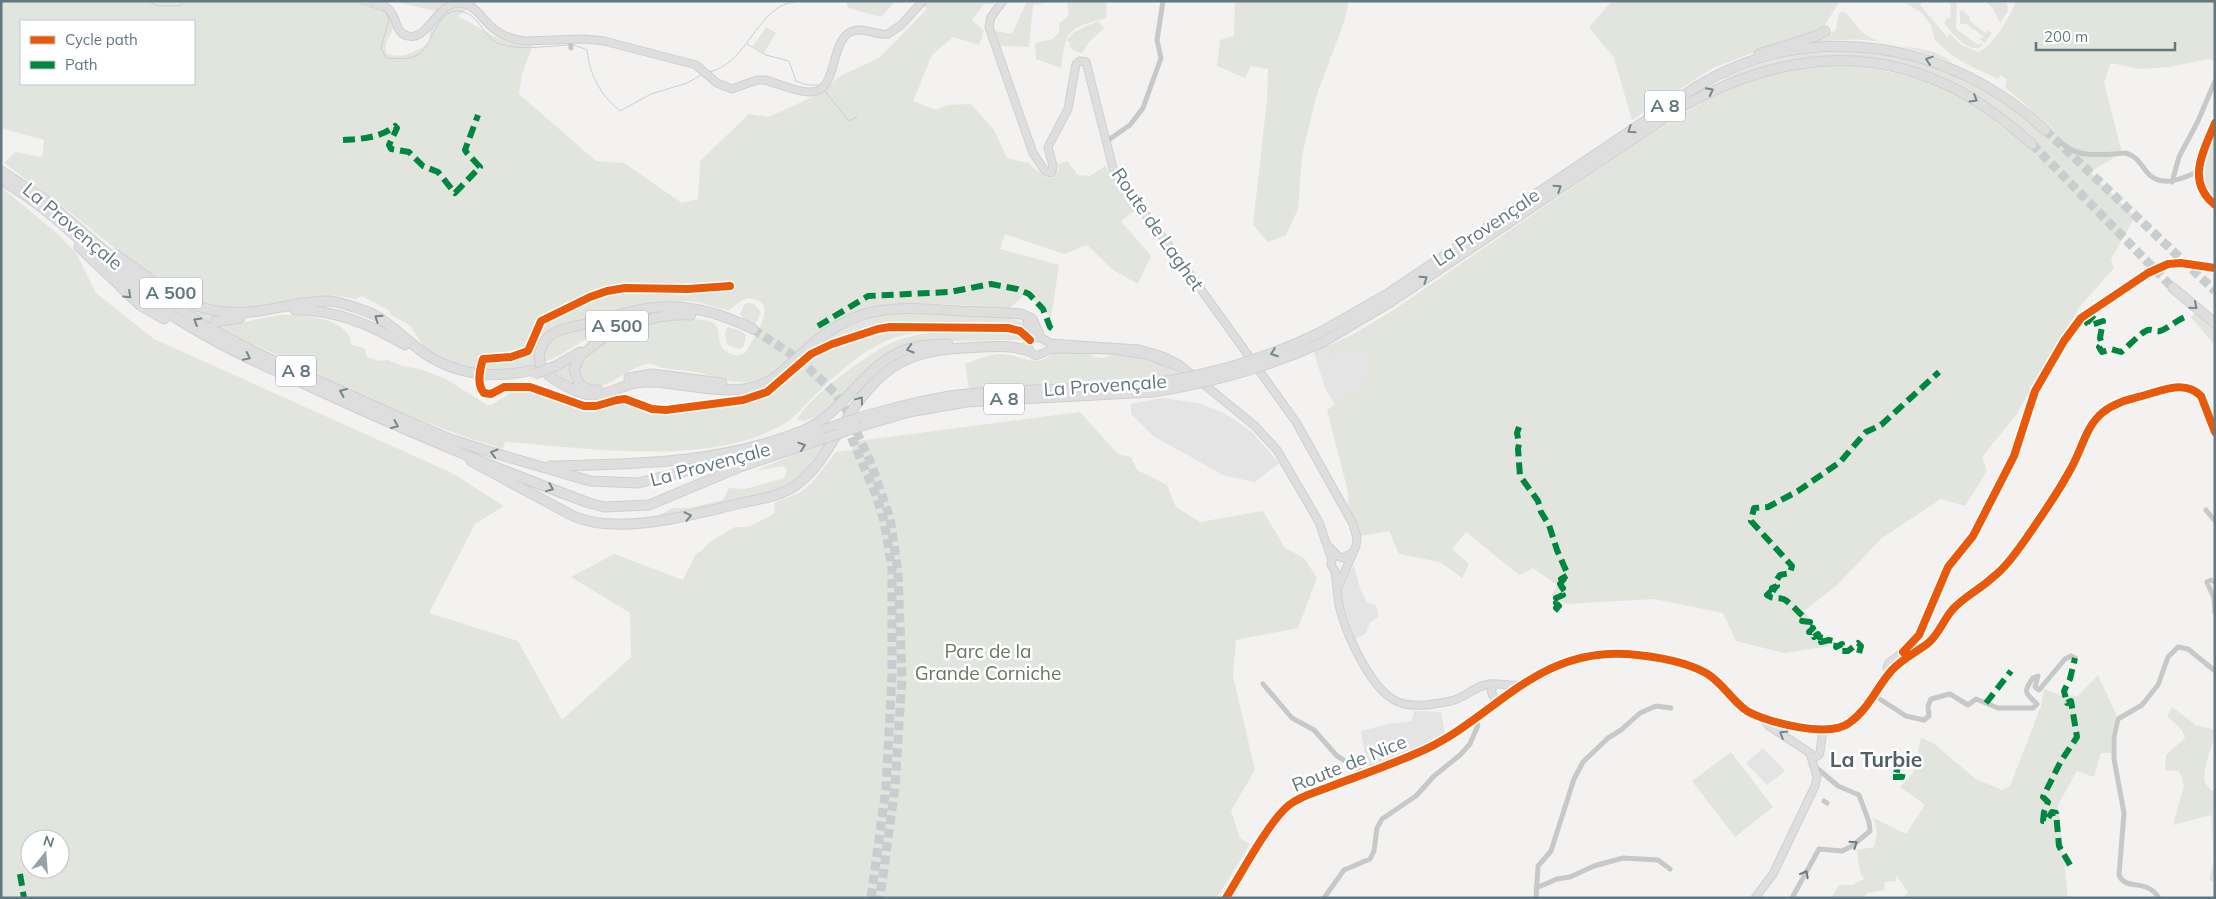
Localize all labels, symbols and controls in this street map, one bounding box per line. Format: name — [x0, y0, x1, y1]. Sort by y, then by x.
legend — [20, 20, 195, 85]
scale bar — [2036, 20, 2175, 52]
text: 200 m — [2044, 27, 2088, 46]
text: Cycle path — [65, 30, 138, 49]
text: Path — [65, 55, 97, 74]
one-way arrow — [1926, 56, 1934, 66]
one-way arrow — [1704, 87, 1713, 97]
road number: A 8 — [1645, 90, 1685, 122]
one-way arrow — [1968, 93, 1977, 103]
one-way arrow — [1627, 123, 1636, 133]
street label: Route de Laghet — [1107, 163, 1210, 295]
street label: La Provençale — [18, 177, 128, 275]
street label: La Provençale — [1428, 183, 1544, 271]
one-way arrow — [1553, 185, 1562, 195]
one-way arrow — [1418, 276, 1427, 285]
road number: A 500 — [140, 278, 202, 308]
one-way arrow — [123, 289, 132, 298]
one-way arrow — [2188, 300, 2197, 309]
road number: A 500 — [586, 310, 648, 342]
one-way arrow — [374, 315, 384, 324]
one-way arrow — [194, 318, 203, 328]
one-way arrow — [907, 343, 915, 353]
one-way arrow — [1270, 347, 1279, 357]
one-way arrow — [242, 351, 251, 362]
road number: A 8 — [276, 356, 316, 386]
street label: La Provençale — [1043, 369, 1167, 401]
road number: A 8 — [984, 384, 1024, 414]
one-way arrow — [339, 388, 348, 399]
one-way arrow — [854, 396, 863, 406]
one-way arrow — [390, 418, 399, 429]
street label: La Provençale — [647, 436, 773, 492]
one-way arrow — [797, 442, 806, 452]
one-way arrow — [490, 448, 498, 458]
one-way arrow — [545, 482, 554, 492]
one-way arrow — [684, 511, 692, 521]
park label: Parc de la Grande Corniche — [915, 639, 1061, 685]
street label: Route de Nice — [1288, 729, 1410, 797]
one-way arrow — [1779, 731, 1788, 741]
district label: La Turbie — [1830, 746, 1922, 772]
north arrow — [20, 829, 70, 879]
text: N — [41, 831, 56, 852]
one-way arrow — [1848, 841, 1858, 850]
one-way arrow — [1799, 870, 1809, 879]

